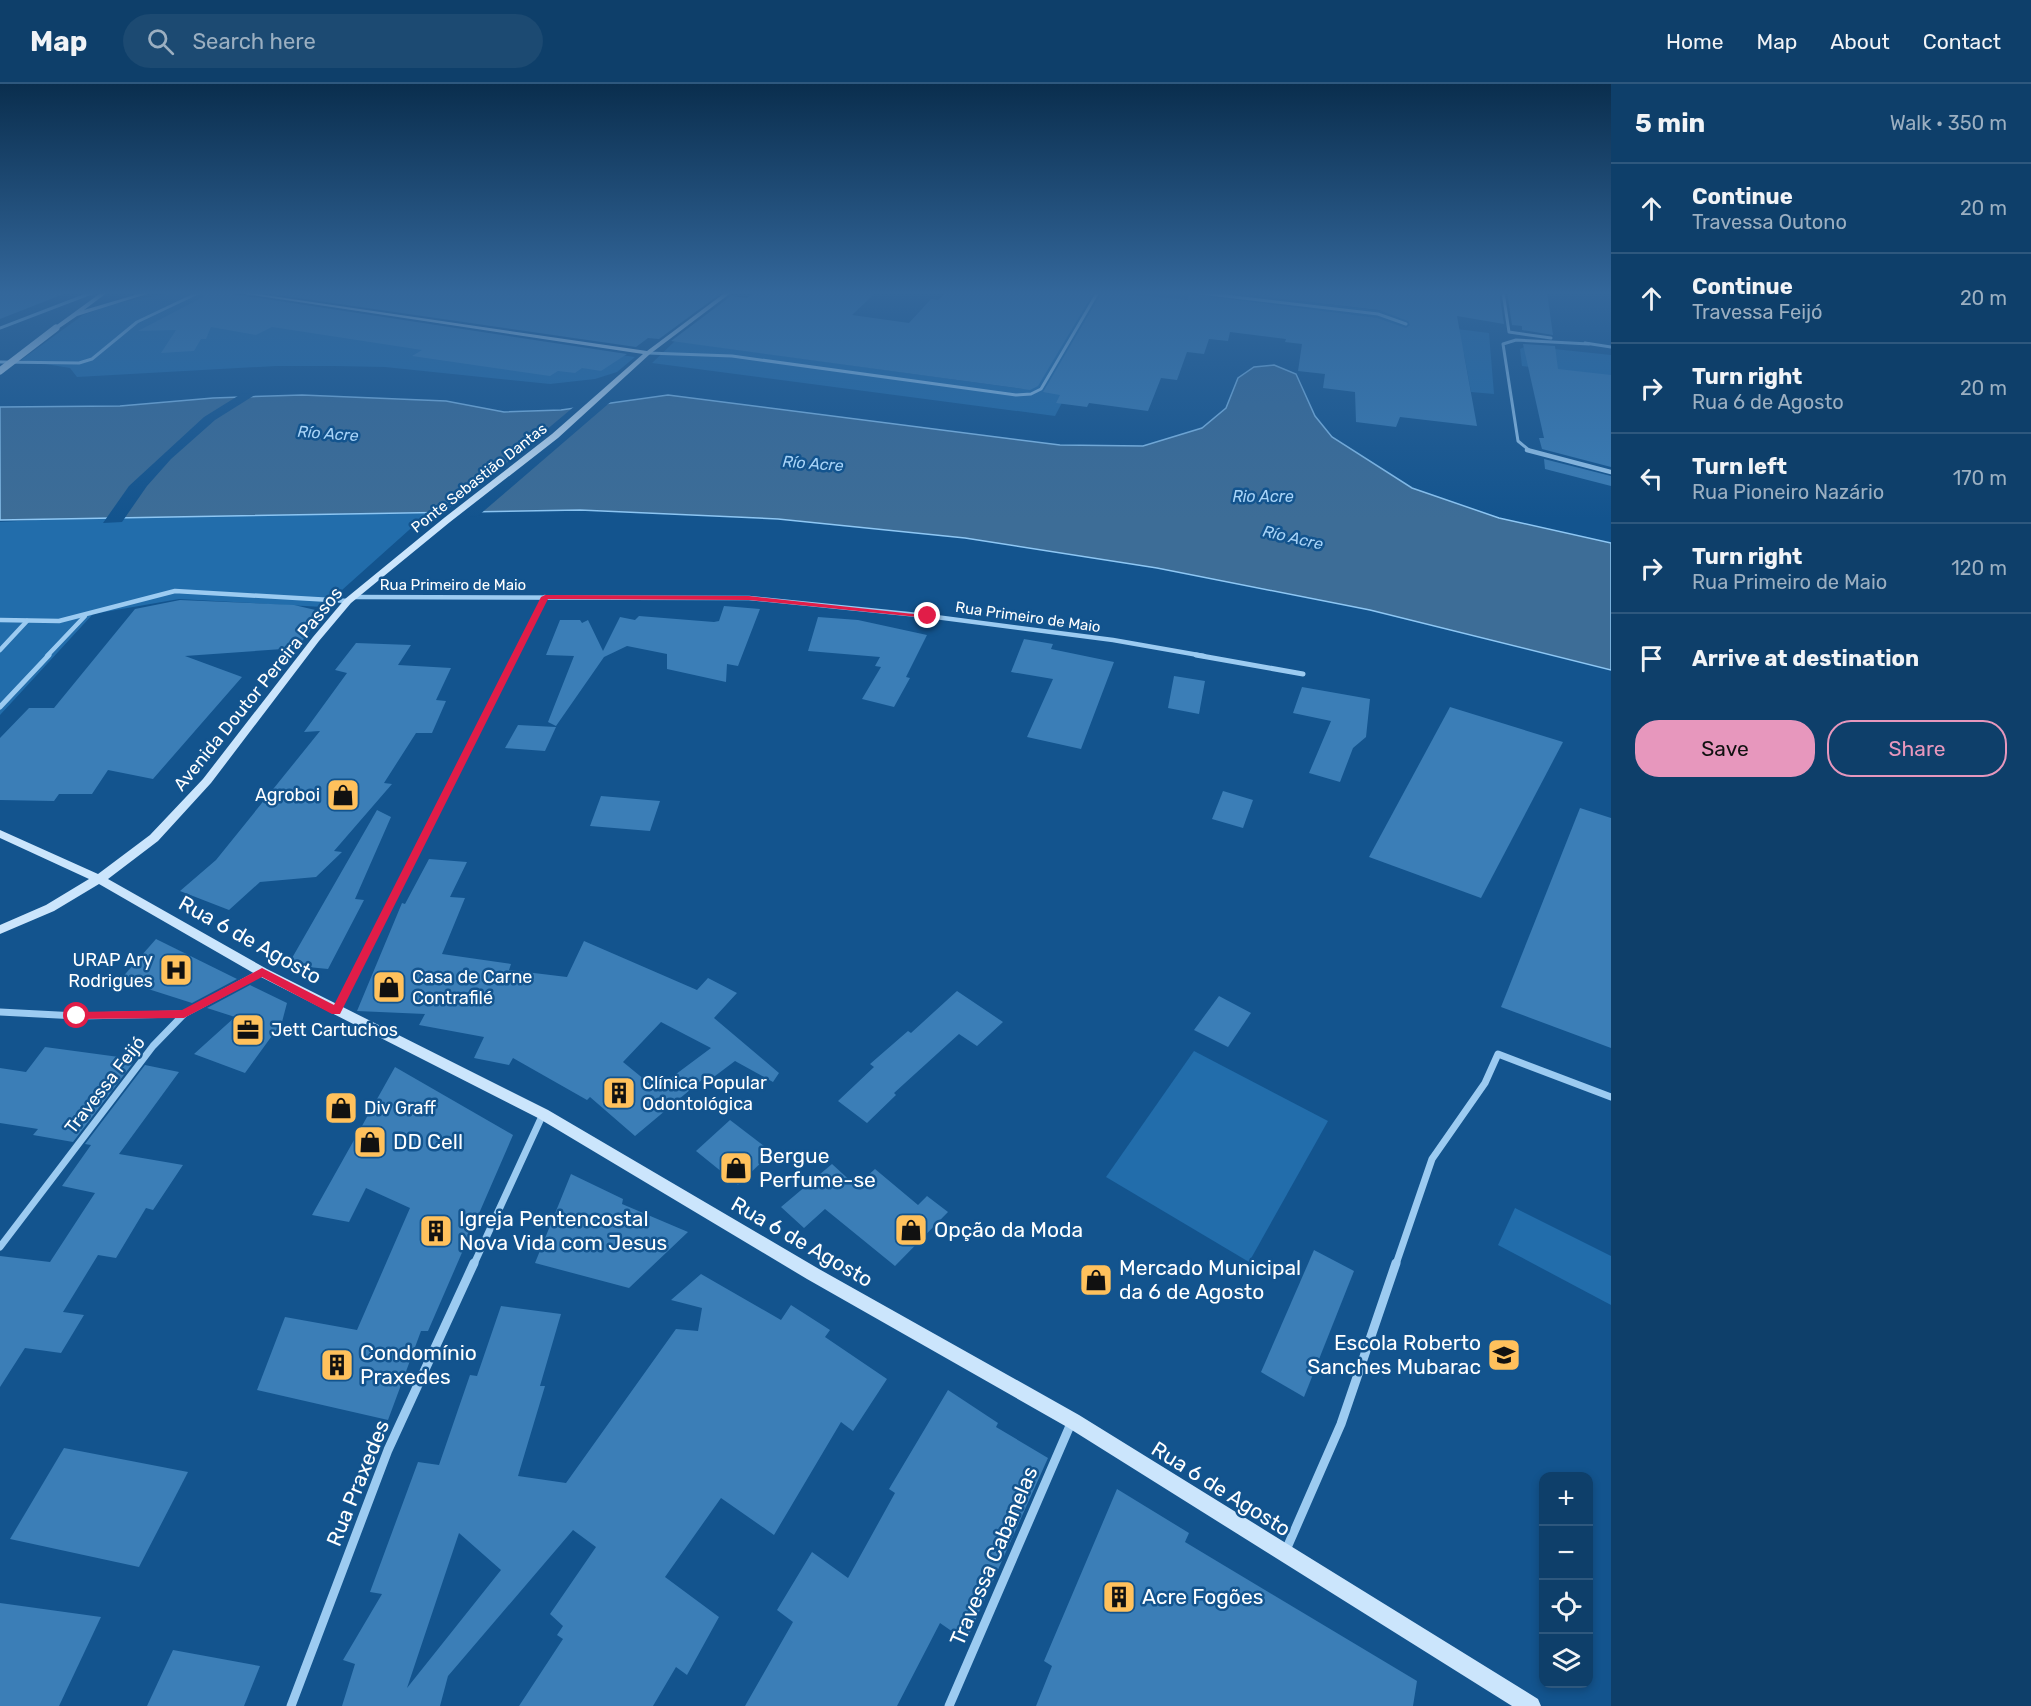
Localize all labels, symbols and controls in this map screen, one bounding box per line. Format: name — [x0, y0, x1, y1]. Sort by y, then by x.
search box — [123, 14, 543, 68]
text: Map — [30, 25, 87, 58]
icon: search — [144, 25, 177, 58]
text: Search here — [192, 28, 316, 55]
text: Home — [1666, 29, 1723, 54]
text: Map — [1756, 29, 1797, 54]
text: About — [1830, 29, 1890, 54]
text: Contact — [1923, 29, 2001, 54]
text: 5 min — [1635, 108, 1705, 139]
text: Walk · 350 m — [1890, 111, 2007, 135]
text: Continue — [1692, 183, 1793, 210]
icon: ahead — [1635, 192, 1668, 225]
text: 20 m — [1960, 196, 2007, 220]
text: Travessa Outono — [1692, 210, 1847, 234]
text: Continue — [1692, 273, 1793, 300]
icon: ahead — [1635, 282, 1668, 315]
text: 20 m — [1960, 286, 2007, 310]
text: Travessa Feijó — [1692, 300, 1823, 324]
text: Turn right — [1692, 363, 1802, 390]
icon: right — [1635, 372, 1668, 405]
text: 20 m — [1960, 376, 2007, 400]
text: Rua 6 de Agosto — [1692, 390, 1844, 414]
street label: Ponte Sebastião Dantas — [408, 419, 551, 537]
water label: Río Acre — [297, 422, 359, 445]
water label: Río Acre — [782, 452, 844, 475]
text: Turn left — [1692, 453, 1787, 480]
icon: left — [1635, 462, 1668, 495]
text: 170 m — [1953, 466, 2007, 490]
text: Rua Pioneiro Nazário — [1692, 480, 1884, 504]
water label: Rio Acre — [1232, 487, 1294, 506]
water label: Río Acre — [1261, 521, 1325, 554]
text: Turn right — [1692, 543, 1802, 570]
icon: right — [1635, 552, 1668, 585]
text: 120 m — [1951, 556, 2007, 580]
text: Rua Primeiro de Maio — [1692, 570, 1887, 594]
street label: Rua Primeiro de Maio — [380, 576, 526, 594]
street label: Avenida Doutor Pereira Passos — [169, 583, 347, 795]
street label: Rua Primeiro de Maio — [954, 598, 1102, 636]
route end — [914, 602, 940, 628]
icon: arrive — [1635, 642, 1668, 675]
text: Arrive at destination — [1692, 645, 1919, 672]
button: Save — [1635, 720, 1815, 777]
button: Share — [1827, 720, 2007, 777]
shop icon: Agroboi — [325, 777, 361, 813]
place label: Agroboi — [255, 784, 320, 806]
street label: Rua 6 de Agosto — [175, 890, 326, 989]
place label: URAP Ary Rodrigues — [68, 949, 153, 992]
hospital icon: URAP Ary Rodrigues — [158, 952, 194, 988]
place label: Casa de Carne Contrafilé — [412, 966, 532, 1009]
shop icon: Casa de Carne Contrafilé — [371, 969, 407, 1005]
route start — [63, 1002, 89, 1028]
office icon: Jett Cartuchos — [230, 1012, 266, 1048]
place label: Jett Cartuchos — [271, 1019, 398, 1041]
street label: Travessa Feijó — [60, 1032, 150, 1138]
place label: Clínica Popular Odontológica — [642, 1072, 767, 1115]
building icon: Clínica Popular Odontológica — [601, 1075, 637, 1111]
shop icon: Div Graff — [323, 1090, 359, 1126]
place label: Div Graff — [364, 1097, 436, 1119]
shop icon: DD Cell — [352, 1124, 388, 1160]
place label: DD Cell — [393, 1129, 463, 1154]
place label: Bergue Perfume-se — [759, 1143, 876, 1192]
shop icon: Bergue Perfume-se — [718, 1150, 754, 1186]
street label: Rua 6 de Agosto — [727, 1191, 877, 1292]
place label: Igreja Pentencostal Nova Vida com Jesus — [459, 1206, 667, 1255]
shop icon: Opção da Moda — [893, 1212, 929, 1248]
building icon: Igreja Pentencostal Nova Vida com Jesus — [418, 1213, 454, 1249]
place label: Opção da Moda — [934, 1217, 1083, 1242]
place label: Mercado Municipal da 6 de Agosto — [1119, 1255, 1301, 1304]
shop icon: Mercado Municipal da 6 de Agosto — [1078, 1262, 1114, 1298]
place label: Escola Roberto Sanches Mubarac — [1307, 1330, 1481, 1379]
school or university icon: Escola Roberto Sanches Mubarac — [1486, 1337, 1522, 1373]
place label: Condomínio Praxedes — [360, 1340, 477, 1389]
building icon: Condomínio Praxedes — [319, 1347, 355, 1383]
street label: Rua Praxedes — [321, 1416, 394, 1550]
street label: Rua 6 de Agosto — [1147, 1436, 1295, 1541]
street label: Travessa Cabanelas — [944, 1462, 1043, 1649]
map controls — [1539, 1472, 1593, 1688]
button: + — [1539, 1472, 1593, 1526]
button: − — [1539, 1526, 1593, 1580]
building icon: Acre Fogões — [1101, 1579, 1137, 1615]
button: locate — [1539, 1580, 1593, 1634]
place label: Acre Fogões — [1142, 1584, 1263, 1609]
button: layers — [1539, 1634, 1593, 1688]

